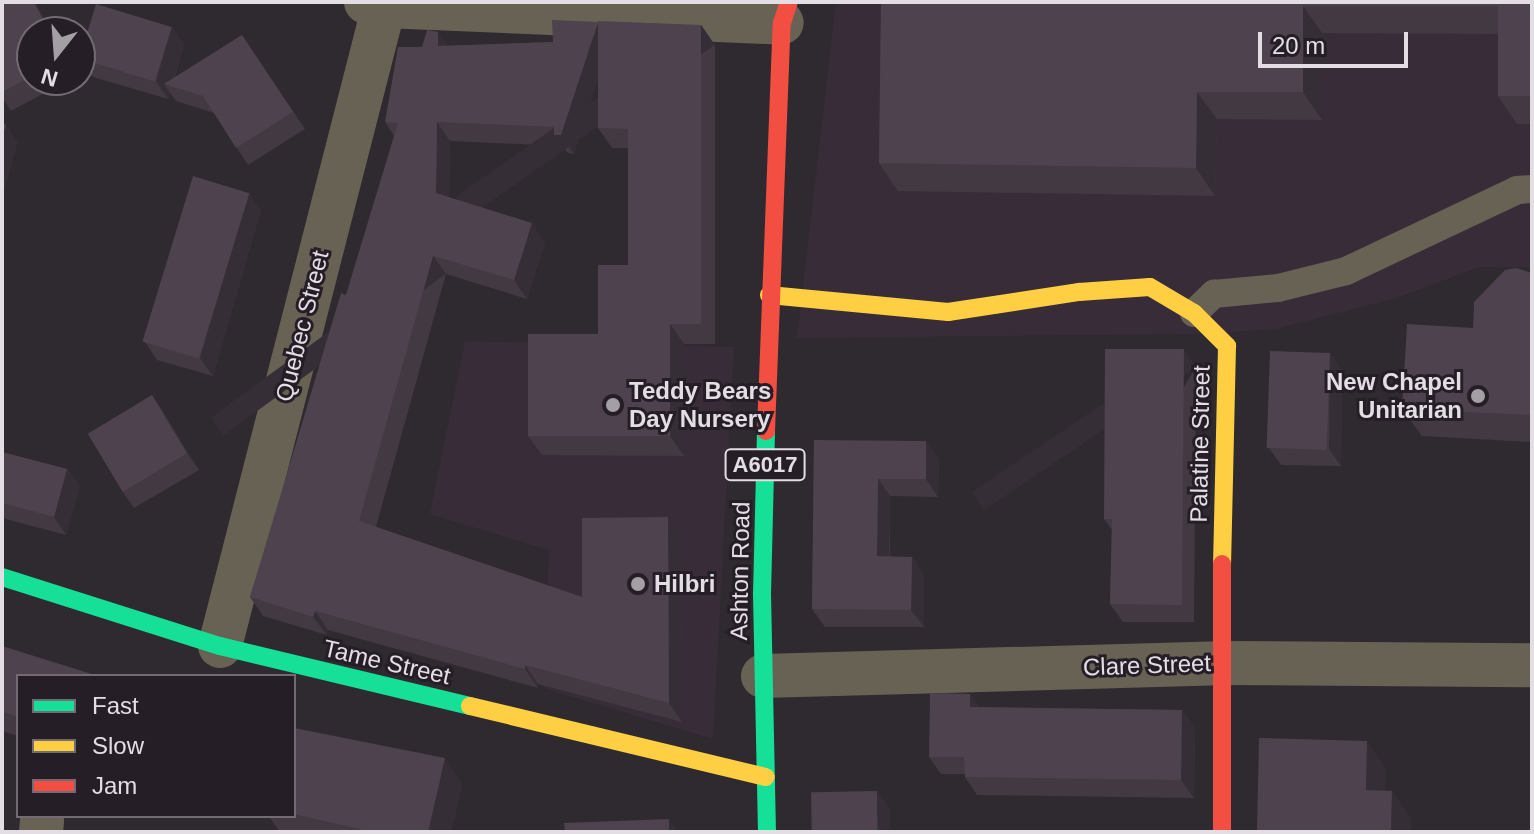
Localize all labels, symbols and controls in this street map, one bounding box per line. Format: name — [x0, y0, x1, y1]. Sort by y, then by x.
north arrow — [16, 16, 96, 96]
scale bar — [1262, 16, 1412, 66]
text: 20 m — [1272, 32, 1325, 59]
text: N — [38, 63, 61, 92]
street label: Quebec Street — [269, 247, 335, 405]
street label: Palatine Street — [1184, 365, 1216, 523]
place label: New Chapel Unitarian — [1326, 368, 1462, 424]
place label: Teddy Bears Day Nursery — [629, 377, 771, 433]
marker: New Chapel Unitarian — [1469, 387, 1487, 405]
marker: Teddy Bears Day Nursery — [604, 396, 622, 414]
road number: A6017 — [723, 447, 807, 483]
street label: Ashton Road — [724, 501, 756, 641]
place label: Hilbri — [654, 570, 715, 598]
marker: Hilbri — [629, 575, 647, 593]
street label: Tame Street — [321, 633, 453, 691]
street label: Clare Street — [1083, 648, 1211, 682]
legend — [16, 674, 296, 818]
text: Fast — [92, 692, 139, 719]
text: Slow — [92, 732, 144, 759]
text: Jam — [92, 772, 137, 799]

